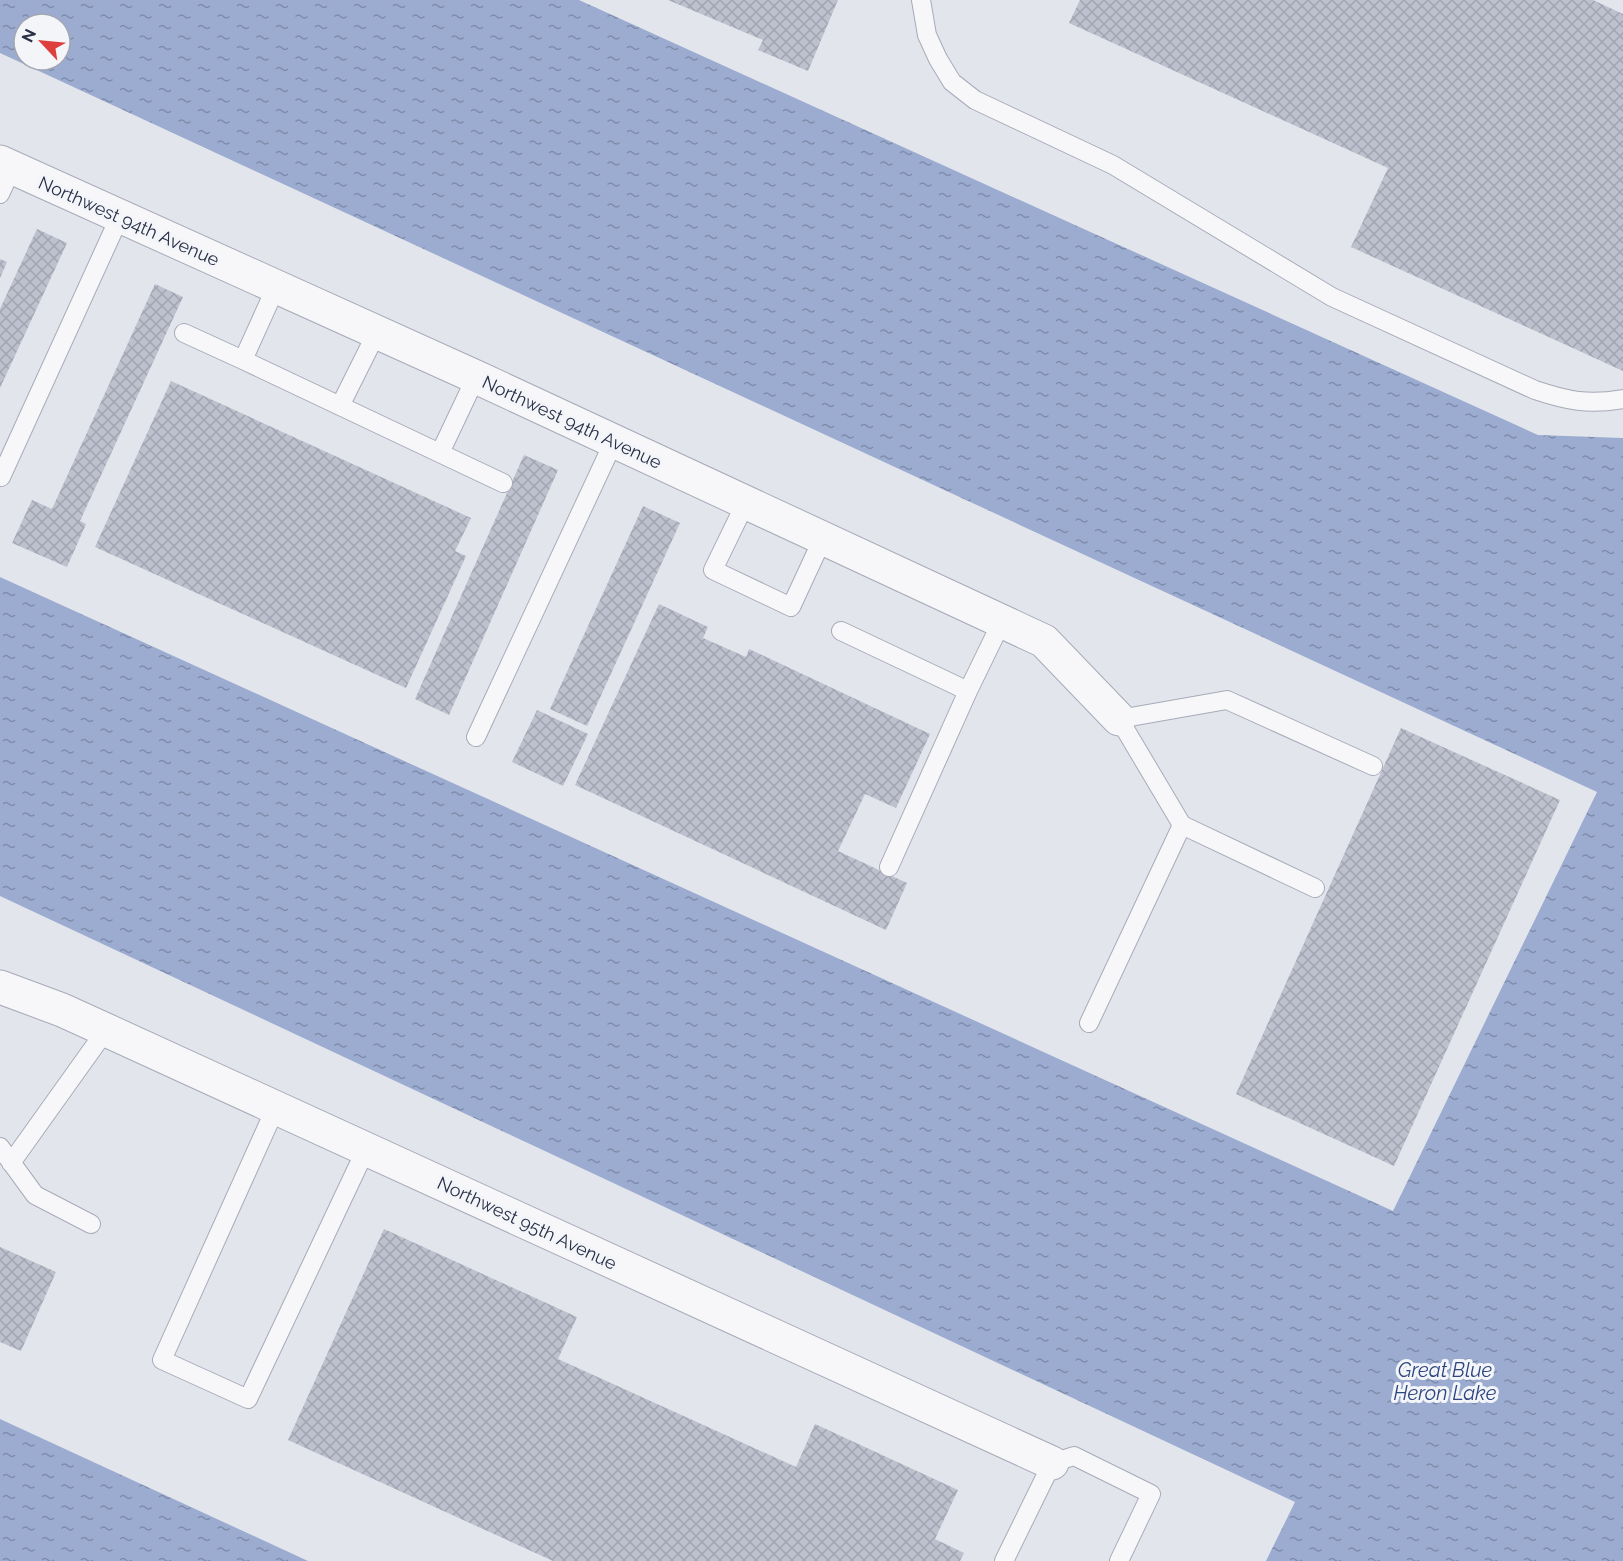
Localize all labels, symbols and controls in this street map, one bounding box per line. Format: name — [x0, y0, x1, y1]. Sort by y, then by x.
north arrow — [12, 12, 72, 72]
text: N — [18, 26, 40, 45]
street label: Northwest 94th Avenue — [35, 172, 223, 270]
street label: Northwest 94th Avenue — [479, 371, 665, 473]
street label: Northwest 95th Avenue — [434, 1172, 620, 1274]
water label: Great Blue Heron Lake — [1394, 1358, 1497, 1405]

